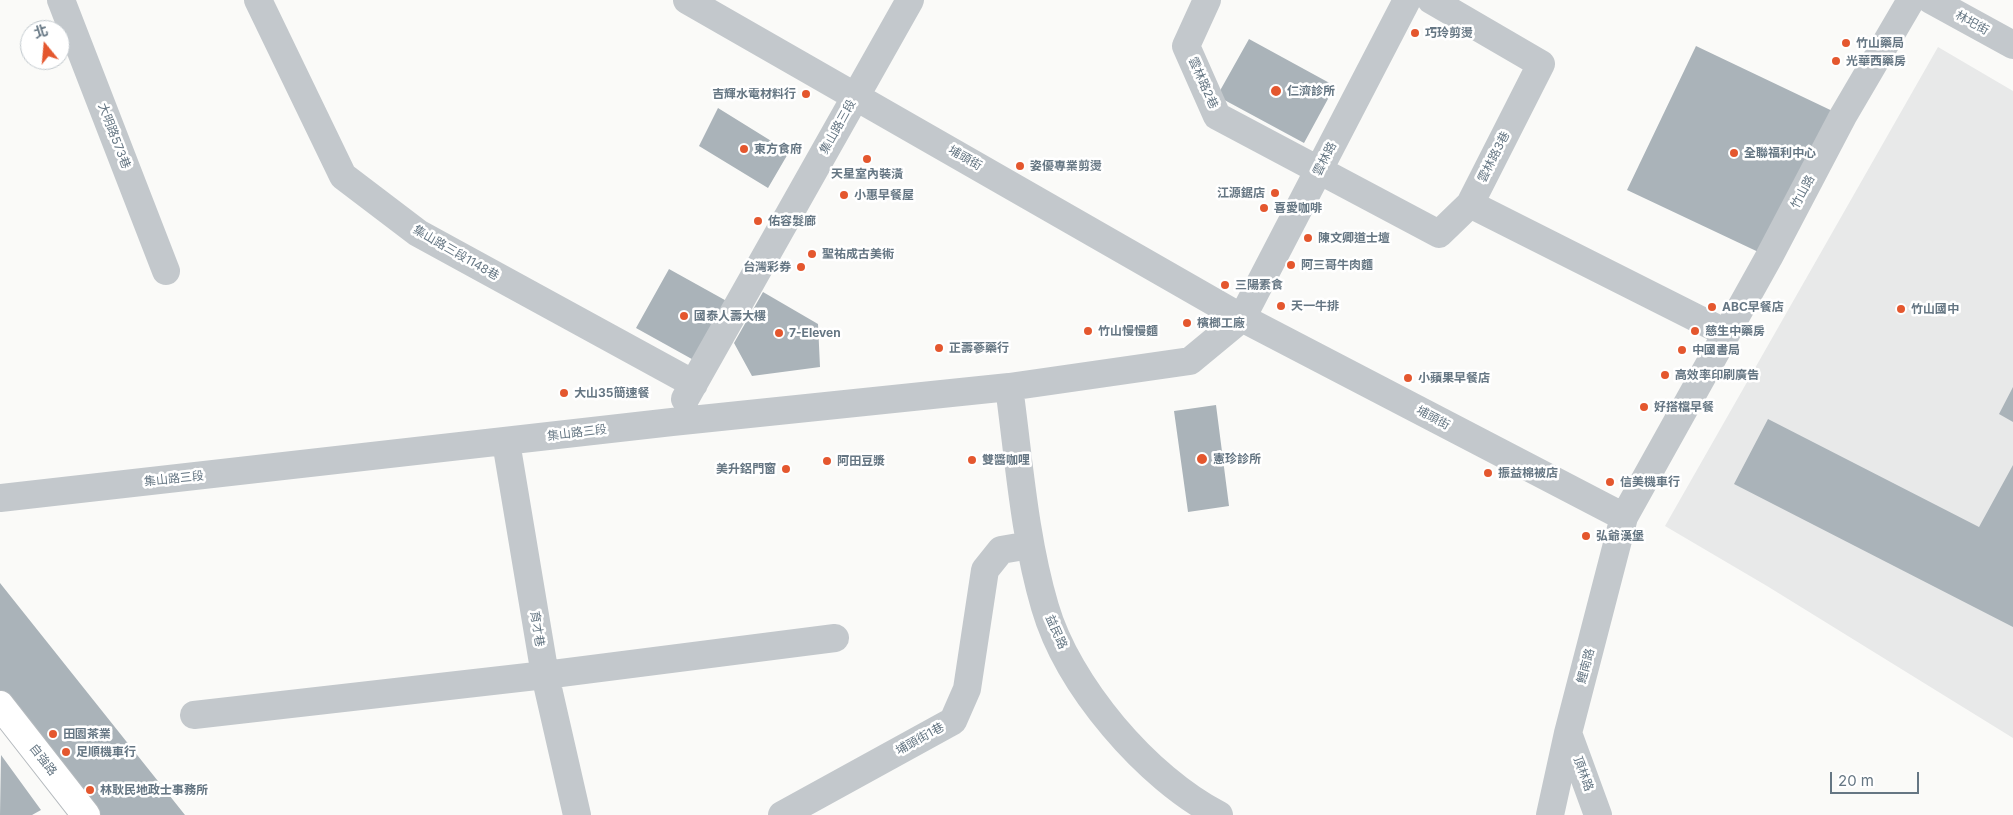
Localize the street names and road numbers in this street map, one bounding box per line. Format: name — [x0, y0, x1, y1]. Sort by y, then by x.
street label: 林圯街 — [1953, 8, 1991, 38]
street label: 雲林路2巷 — [1185, 55, 1221, 111]
street label: 集山路三段 — [817, 97, 859, 157]
street label: 大明路573巷 — [95, 101, 133, 171]
street label: 雲林路3巷 — [1475, 129, 1513, 185]
street label: 雲林路 — [1310, 140, 1340, 178]
street label: 埔頭街 — [946, 143, 984, 173]
street label: 竹山路 — [1788, 173, 1818, 211]
street label: 集山路三段1148巷 — [410, 223, 502, 283]
street label: 埔頭街 — [1414, 403, 1452, 433]
street label: 集山路三段 — [546, 422, 608, 444]
street label: 集山路三段 — [143, 469, 205, 489]
street label: 育才巷 — [527, 610, 547, 648]
street label: 益民路 — [1042, 613, 1070, 651]
street label: 鯉南路 — [1574, 647, 1598, 685]
street label: 埔頭街1巷 — [893, 720, 947, 758]
street label: 自強路 — [26, 741, 60, 779]
street label: 頂林路 — [1570, 755, 1596, 793]

